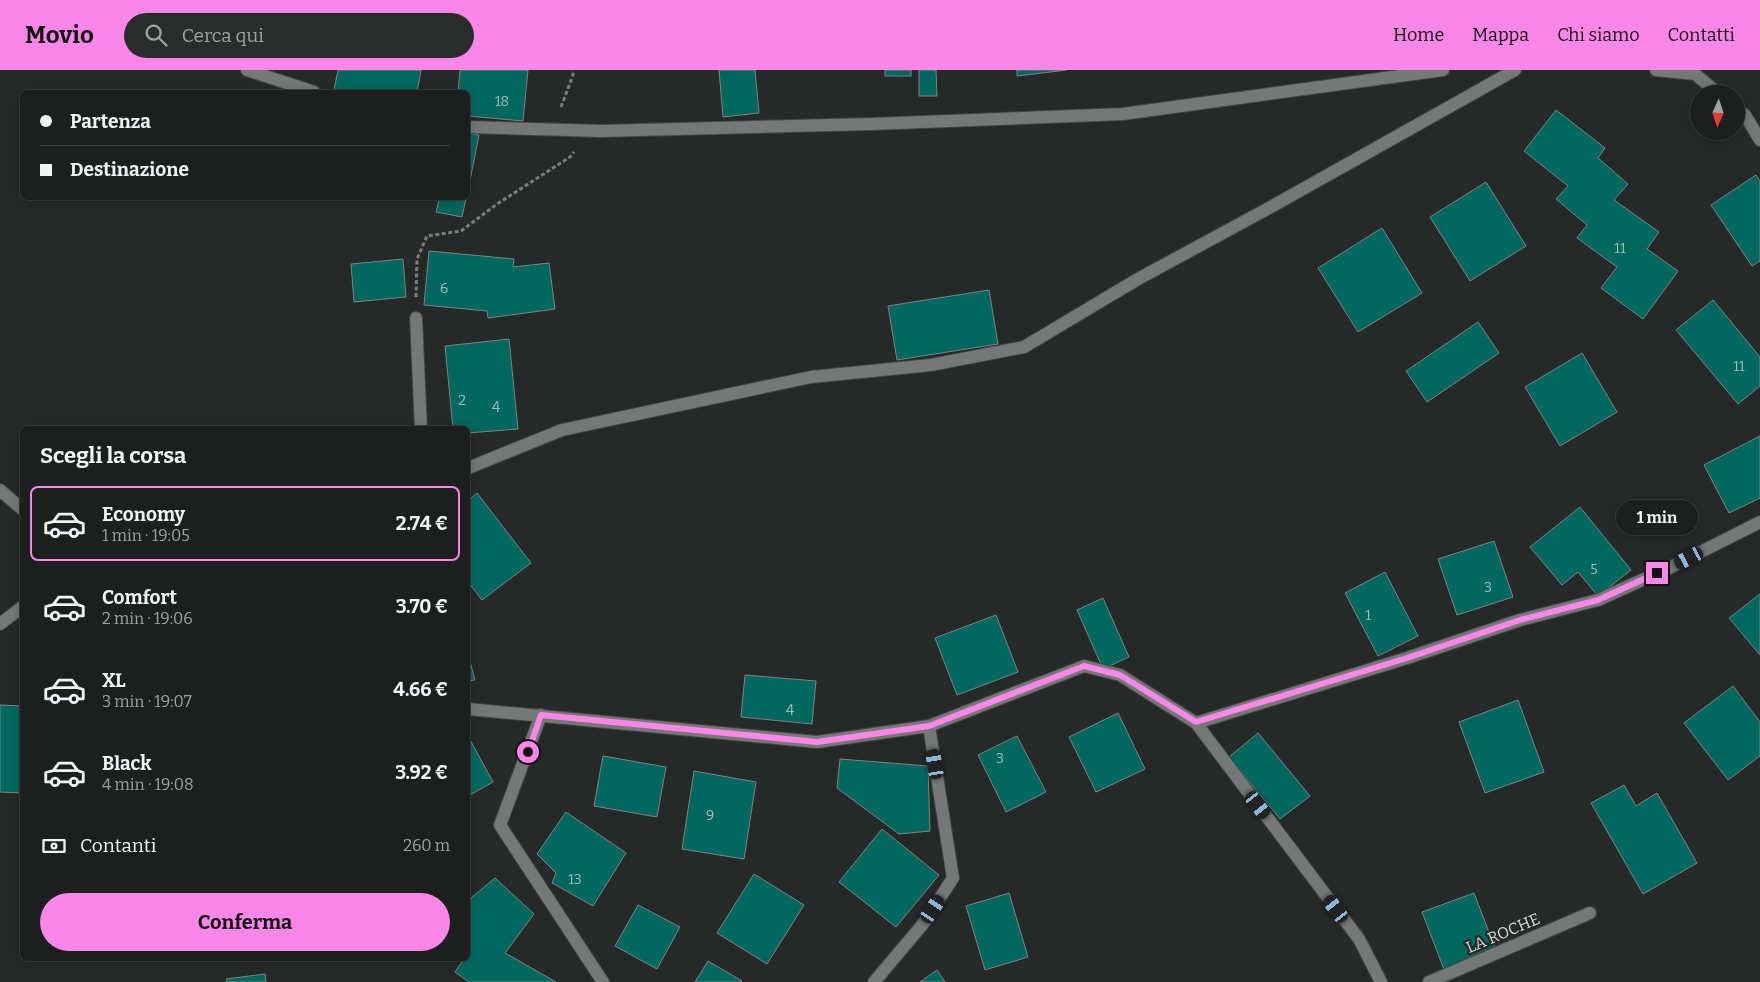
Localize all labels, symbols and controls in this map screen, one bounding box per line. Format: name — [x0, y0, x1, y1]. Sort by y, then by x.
search box — [124, 13, 474, 58]
text: Movio — [25, 21, 94, 49]
icon: search — [142, 21, 170, 49]
text: Cerca qui — [182, 24, 264, 47]
text: Home — [1393, 24, 1444, 46]
text: Mappa — [1472, 24, 1529, 46]
text: Chi siamo — [1557, 24, 1640, 46]
text: Contatti — [1668, 24, 1735, 46]
north arrow — [1690, 85, 1745, 140]
map controls — [1690, 85, 1745, 140]
house number: 18 — [495, 93, 509, 110]
text: Partenza — [70, 110, 151, 133]
text: Destinazione — [70, 158, 189, 181]
house number: 11 — [1614, 240, 1626, 257]
house number: 6 — [440, 280, 448, 297]
house number: 11 — [1733, 358, 1745, 375]
house number: 2 — [458, 392, 466, 409]
house number: 4 — [492, 399, 500, 416]
text: Scegli la corsa — [40, 442, 186, 469]
callout: 1 min — [1616, 500, 1698, 536]
icon: car — [42, 501, 87, 546]
text: Economy — [102, 503, 185, 526]
text: 1 min — [1637, 508, 1677, 527]
text: 2.74 € — [396, 512, 448, 535]
text: 1 min · 19:05 — [102, 526, 190, 545]
car — [1672, 545, 1705, 571]
house number: 5 — [1590, 561, 1598, 578]
route end — [1646, 562, 1668, 584]
house number: 3 — [1484, 579, 1492, 596]
icon: car — [42, 584, 87, 629]
text: Comfort — [102, 586, 177, 609]
text: 3.70 € — [396, 595, 448, 618]
house number: 1 — [1365, 607, 1371, 624]
text: 2 min · 19:06 — [102, 609, 193, 628]
icon: car — [42, 667, 87, 712]
text: XL — [102, 669, 126, 692]
text: 4.66 € — [393, 678, 448, 701]
text: 3 min · 19:07 — [102, 692, 192, 711]
house number: 4 — [786, 702, 794, 719]
route start — [517, 741, 539, 763]
car — [925, 748, 944, 780]
icon: car — [42, 750, 87, 795]
house number: 3 — [996, 750, 1004, 767]
text: Black — [102, 752, 152, 775]
text: 3.92 € — [395, 761, 448, 784]
text: 4 min · 19:08 — [102, 775, 194, 794]
car — [1242, 789, 1273, 821]
house number: 9 — [706, 807, 714, 824]
icon: cash — [40, 832, 68, 860]
text: Contanti — [80, 834, 156, 857]
text: 260 m — [403, 836, 450, 855]
house number: 13 — [568, 871, 582, 888]
car — [918, 892, 947, 926]
button: Conferma — [40, 893, 450, 951]
car — [1320, 893, 1351, 925]
street label: LA ROCHE — [1463, 909, 1543, 957]

